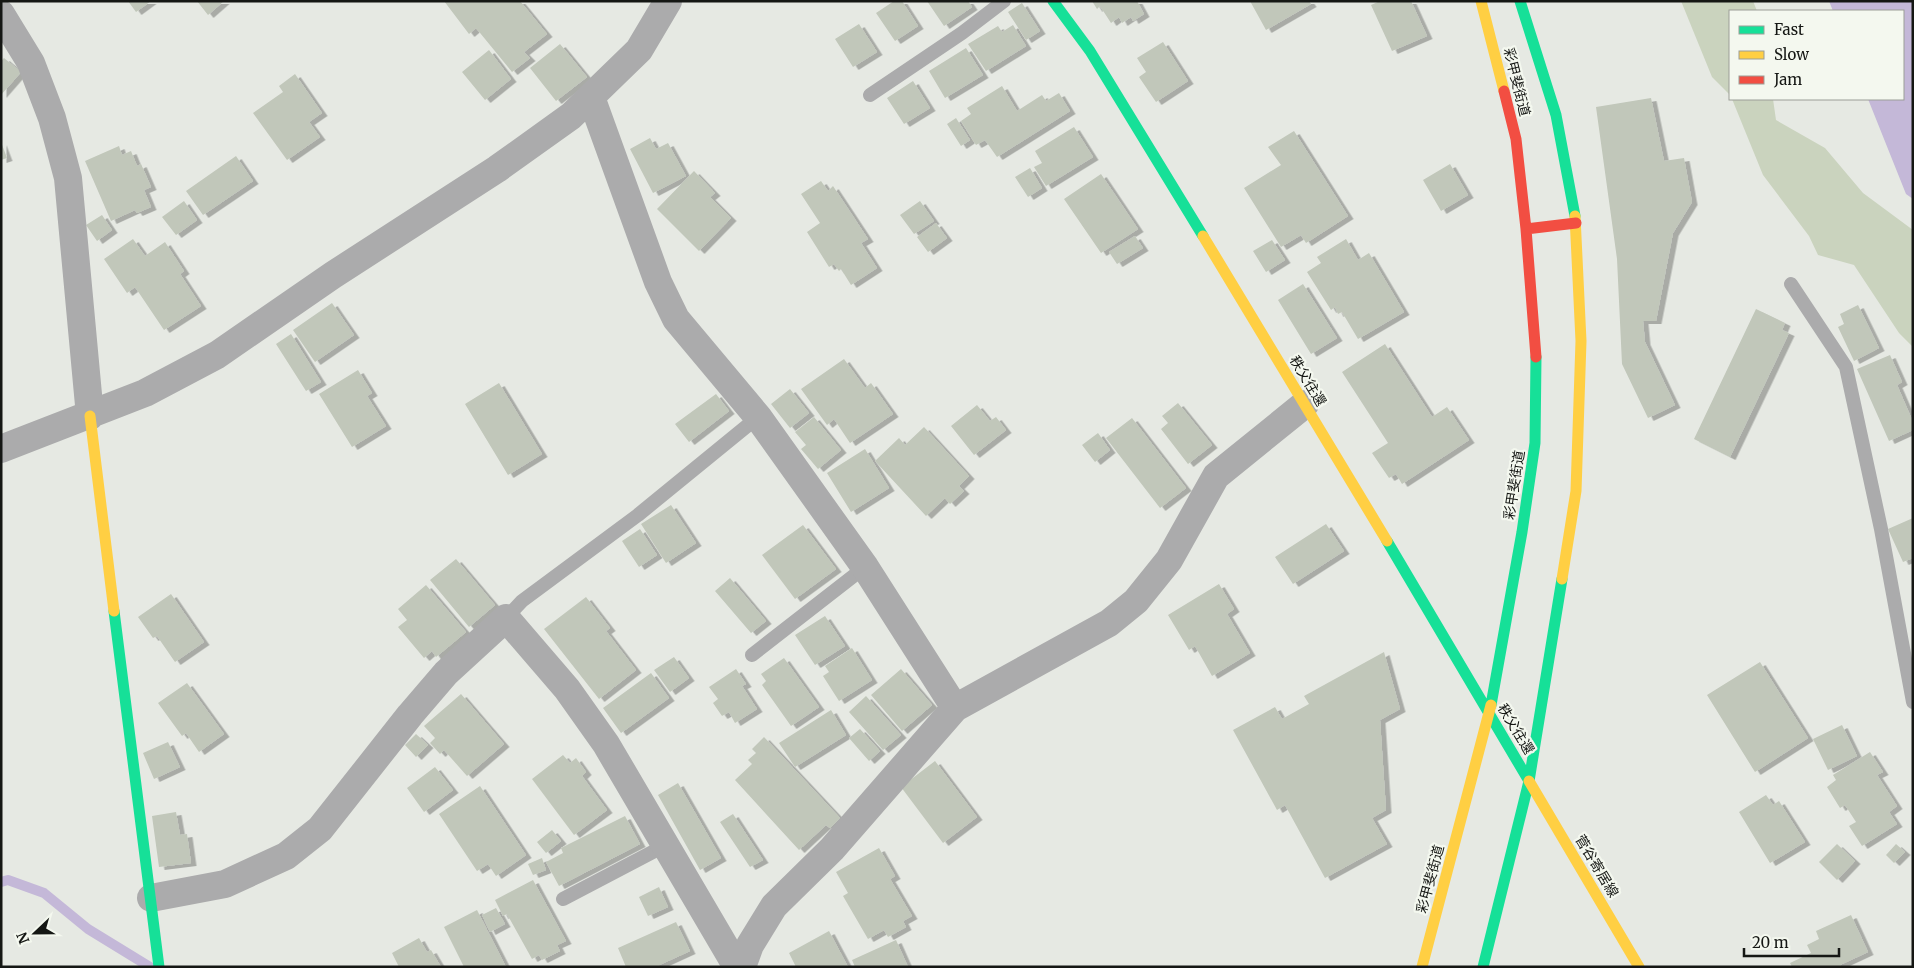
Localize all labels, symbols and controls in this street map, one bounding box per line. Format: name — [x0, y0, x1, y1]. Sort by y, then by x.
legend — [1729, 10, 1904, 100]
text: Fast — [1774, 20, 1804, 39]
text: Slow — [1774, 45, 1809, 64]
street label: 彩甲斐街道 — [1500, 46, 1534, 118]
text: Jam — [1773, 70, 1802, 89]
street label: 秩父往還 — [1286, 352, 1330, 410]
street label: 彩甲斐街道 — [1500, 449, 1528, 521]
street label: 秩父往還 — [1494, 700, 1538, 758]
street label: 菅谷寄居線 — [1571, 831, 1623, 901]
street label: 彩甲斐街道 — [1412, 843, 1448, 915]
north arrow — [10, 908, 60, 958]
scale bar — [1744, 926, 1839, 958]
text: N — [13, 929, 33, 946]
text: 20 m — [1752, 933, 1789, 952]

